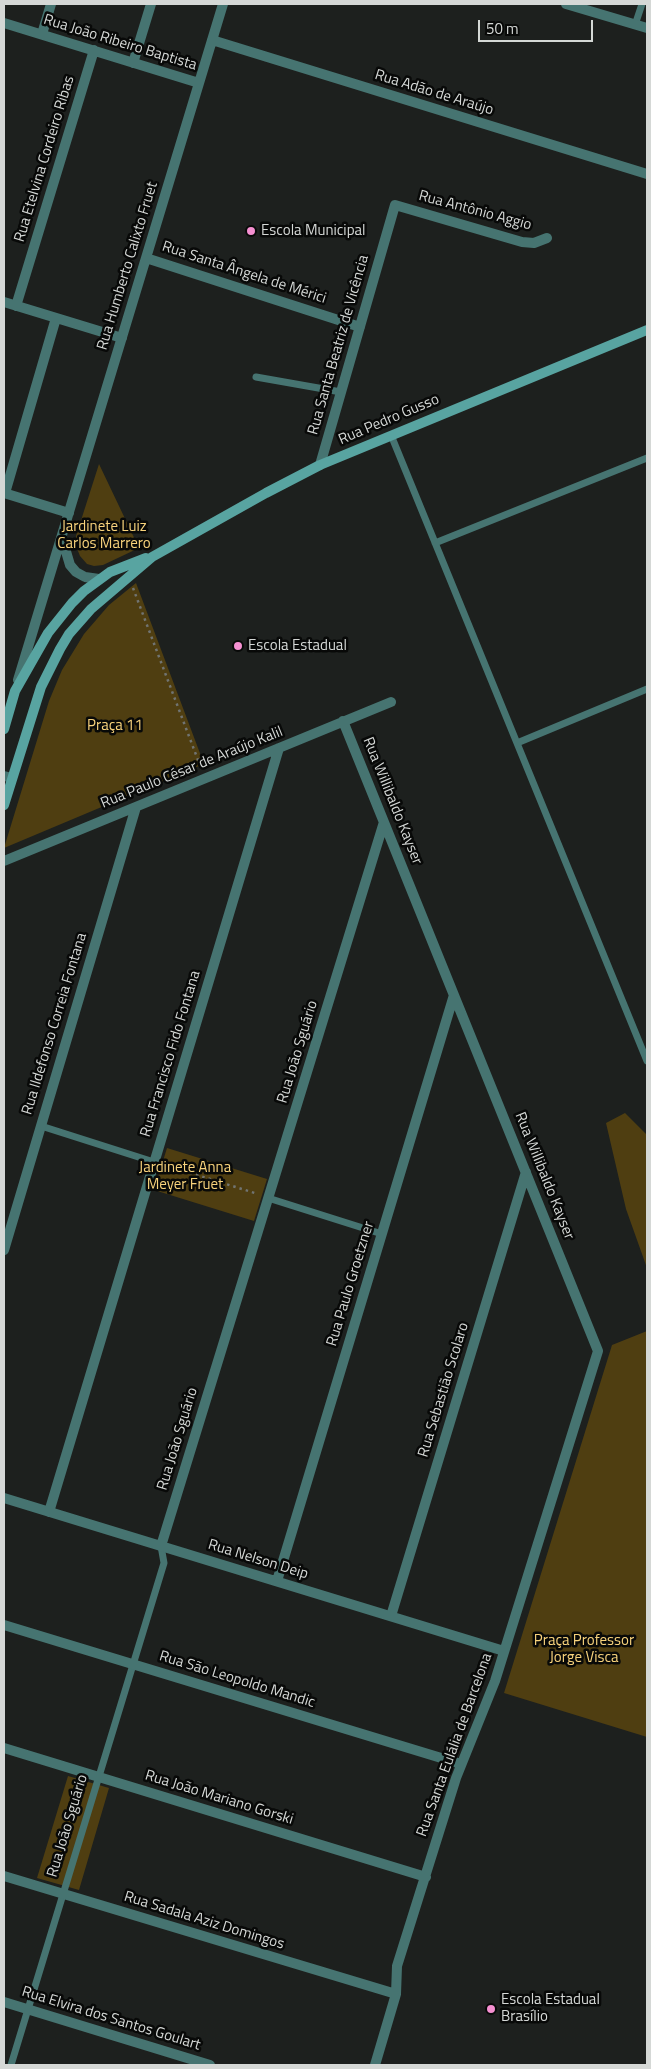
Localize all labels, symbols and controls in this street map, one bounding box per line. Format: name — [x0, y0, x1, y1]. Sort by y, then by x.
scale bar — [481, 10, 596, 42]
street label: Rua João Ribeiro Baptista — [41, 11, 199, 75]
text: 50 m — [486, 17, 519, 40]
street label: Rua Adão de Araújo — [372, 66, 496, 120]
street label: Rua Etelvina Cordeiro Ribas — [11, 74, 79, 244]
street label: Rua Humberto Calixto Fruet — [94, 180, 162, 352]
street label: Rua Antônio Aggio — [417, 187, 533, 235]
place label: Escola Municipal — [261, 222, 366, 240]
marker: Escola Municipal — [245, 225, 257, 237]
street label: Rua Santa Ângela de Mérici — [160, 238, 328, 308]
street label: Rua Santa Beatriz de Vicência — [305, 253, 373, 437]
street label: Rua Pedro Gusso — [336, 391, 442, 449]
park label: Jardinete Luiz Carlos Marrero — [57, 518, 151, 553]
place label: Escola Estadual — [248, 637, 347, 655]
marker: Escola Estadual — [232, 640, 244, 652]
park label: Praça 11 — [87, 717, 143, 735]
street label: Rua Paulo César de Araújo Kalil — [98, 723, 286, 813]
street label: Rua Willibaldo Kayser — [358, 735, 426, 867]
street label: Rua Ildefonso Correia Fontana — [19, 931, 91, 1117]
street label: Rua Francisco Fido Fontana — [137, 969, 205, 1139]
street label: Rua João Sguário — [274, 998, 322, 1106]
street label: Rua Willibaldo Kayser — [510, 1110, 578, 1242]
park label: Jardinete Anna Meyer Fruet — [139, 1159, 231, 1194]
street label: Rua Paulo Groetzner — [323, 1219, 379, 1349]
street label: Rua Sebastião Scolaro — [415, 1321, 473, 1459]
street label: Rua João Sguário — [154, 1385, 202, 1493]
street label: Rua Nelson Deip — [206, 1536, 310, 1584]
park label: Praça Professor Jorge Visca — [534, 1632, 634, 1667]
street label: Rua São Leopoldo Mandic — [157, 1648, 317, 1712]
street label: Rua Santa Eulália de Barcelona — [413, 1651, 497, 1839]
street label: Rua João Mariano Gorski — [143, 1767, 295, 1829]
street label: Rua João Sguário — [44, 1772, 92, 1880]
street label: Rua Sadala Aziz Domingos — [122, 1888, 286, 1954]
street label: Rua Elvira dos Santos Goulart — [19, 1983, 203, 2055]
place label: Escola Estadual Brasílio — [501, 1991, 600, 2026]
marker: Escola Estadual Brasílio — [485, 2003, 497, 2015]

